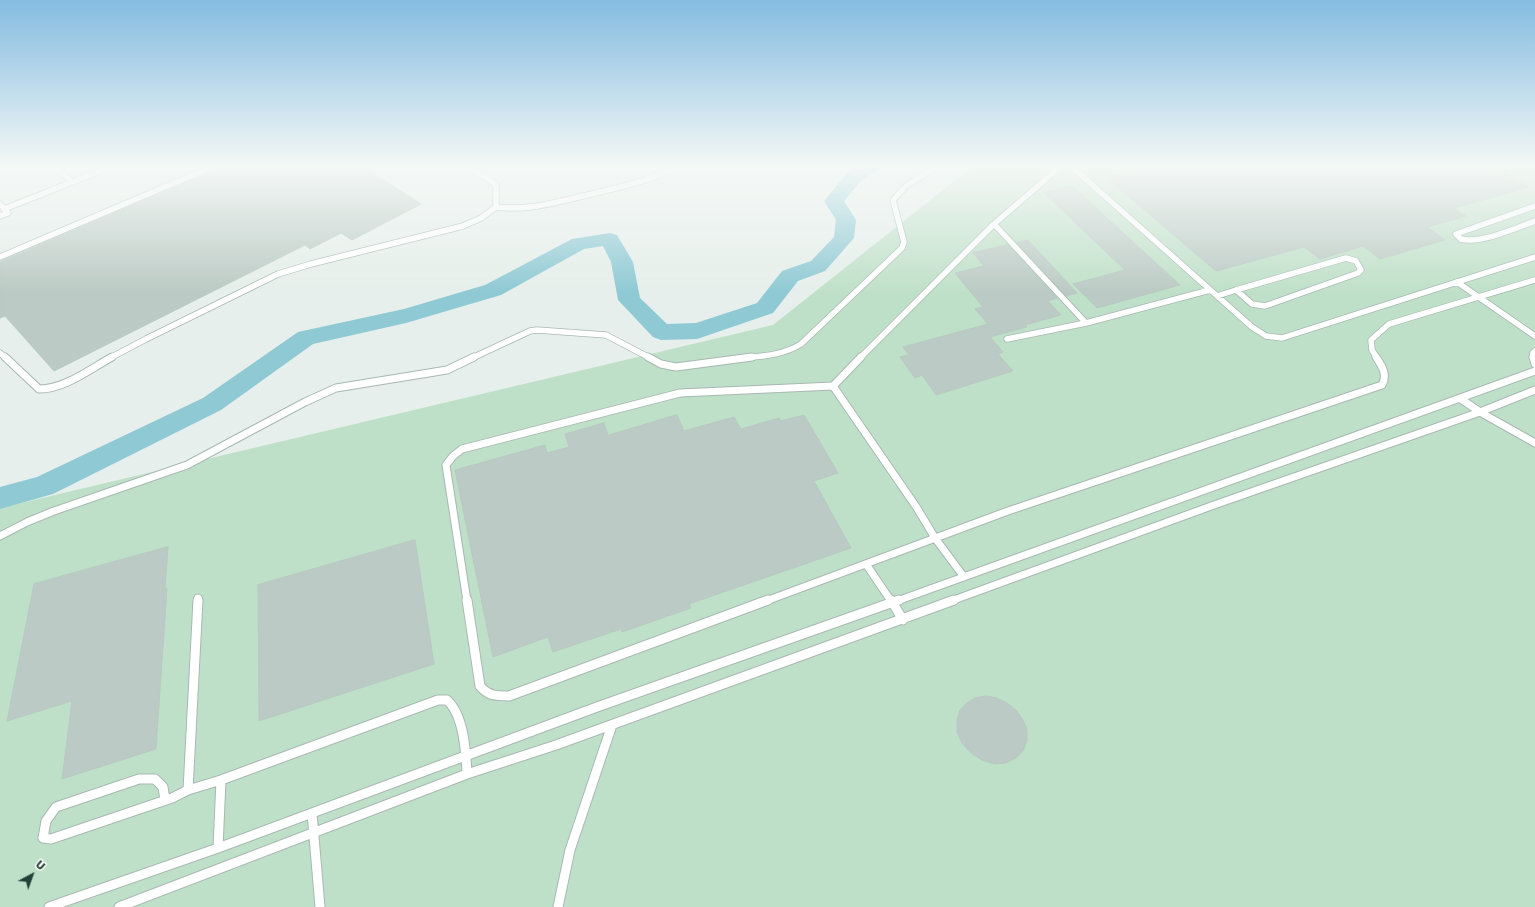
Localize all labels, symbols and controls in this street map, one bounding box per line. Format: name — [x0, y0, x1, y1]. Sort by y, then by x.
north arrow — [12, 855, 52, 895]
text: U — [33, 858, 47, 873]

